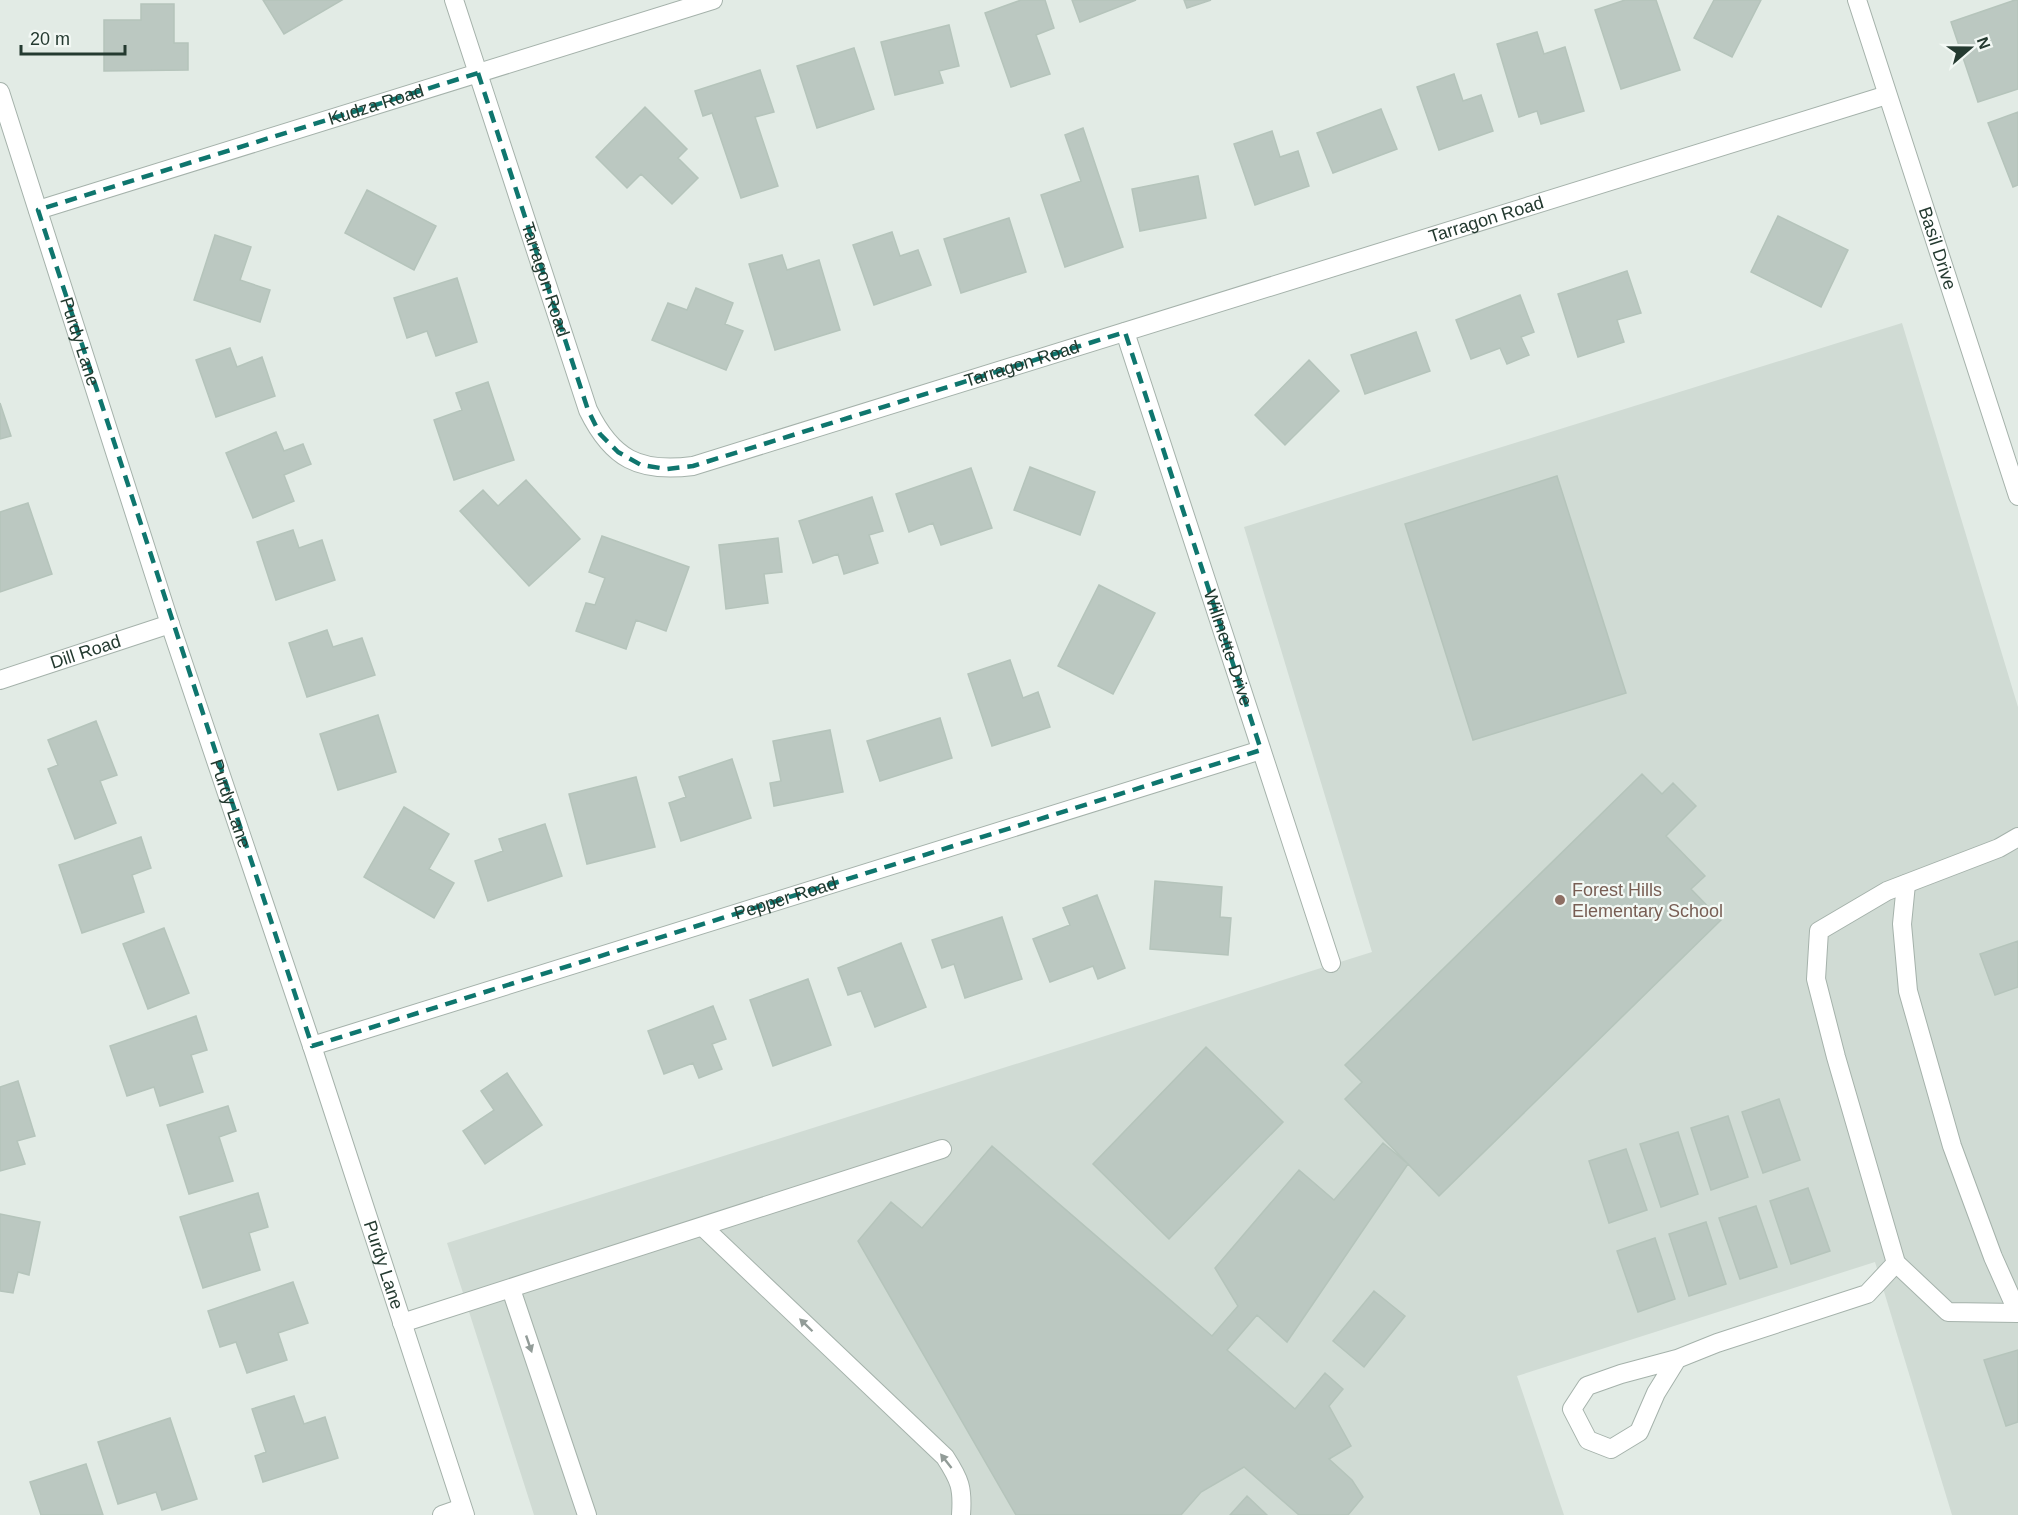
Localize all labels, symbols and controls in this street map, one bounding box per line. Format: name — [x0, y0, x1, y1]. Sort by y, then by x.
scale bar — [21, 18, 124, 56]
north arrow — [1940, 18, 2000, 78]
text: 20 m — [30, 29, 70, 49]
text: N — [1974, 35, 1994, 51]
street label: Kudza Road — [326, 81, 426, 129]
street label: Tarragon Road — [1426, 192, 1546, 247]
street label: Basil Drive — [1915, 204, 1960, 292]
street label: Tarragon Road — [517, 220, 573, 339]
street label: Purdy Lane — [56, 295, 103, 388]
street label: Tarragon Road — [962, 337, 1082, 391]
street label: Willmette Drive — [1200, 587, 1256, 708]
street label: Dill Road — [48, 631, 123, 673]
street label: Purdy Lane — [206, 757, 255, 850]
street label: Pepper Road — [732, 873, 839, 924]
place label: Forest Hills Elementary School — [1572, 880, 1723, 921]
marker: Forest Hills Elementary School — [1553, 893, 1567, 907]
street label: Purdy Lane — [360, 1218, 407, 1312]
one-way arrow — [800, 1319, 814, 1333]
one-way arrow — [525, 1335, 535, 1353]
one-way arrow — [940, 1453, 953, 1469]

